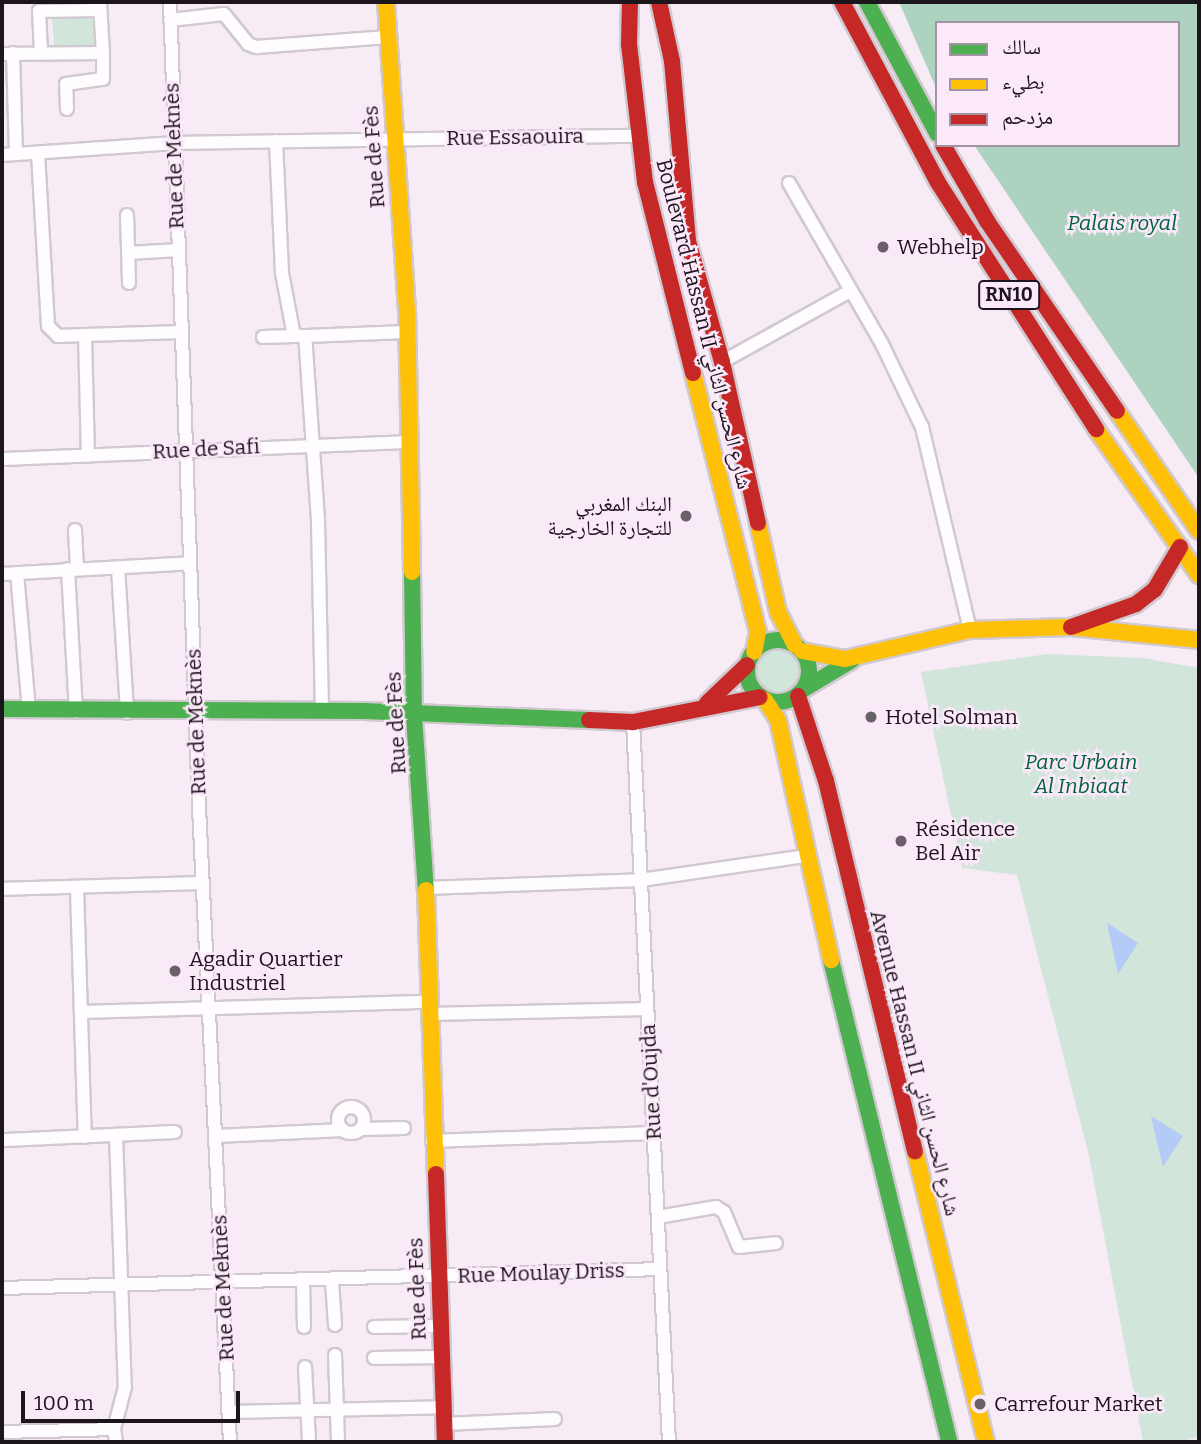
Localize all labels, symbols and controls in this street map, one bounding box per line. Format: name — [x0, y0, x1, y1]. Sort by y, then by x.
legend — [935, 21, 1180, 147]
text: سالك — [1002, 34, 1041, 60]
text: بطيء — [1002, 69, 1045, 95]
street label: Rue de Meknès — [159, 82, 189, 230]
text: مزدحم — [1002, 104, 1053, 130]
street label: Rue de Fès — [358, 105, 390, 209]
street label: Rue Essaouira — [446, 123, 584, 151]
street label: Boulevard Hassan II شارع الحسن الثاني — [651, 156, 757, 492]
park label: Palais royal — [1067, 210, 1177, 236]
place label: Webhelp — [897, 234, 984, 260]
marker: Webhelp — [875, 239, 891, 255]
road number: RN10 — [978, 280, 1040, 310]
street label: Rue de Safi — [152, 434, 260, 464]
place label: البنك المغربي للتجارة الخارجية — [547, 491, 672, 541]
marker: البنك المغربي للتجارة الخارجية — [678, 508, 694, 524]
street label: Rue de Meknès — [181, 648, 211, 796]
street label: Rue de Fès — [381, 671, 411, 775]
place label: Hotel Solman — [885, 704, 1018, 730]
marker: Hotel Solman — [863, 709, 879, 725]
park label: Parc Urbain Al Inbiaat — [1024, 749, 1138, 799]
place label: Résidence Bel Air — [915, 816, 1015, 866]
marker: Résidence Bel Air — [893, 833, 909, 849]
street label: Avenue Hassan II شارع الحسن الثاني — [865, 907, 965, 1219]
place label: Agadir Quartier Industriel — [189, 946, 343, 996]
marker: Agadir Quartier Industriel — [167, 963, 183, 979]
street label: Rue d'Oujda — [635, 1023, 667, 1141]
street label: Rue de Meknès — [207, 1214, 239, 1362]
street label: Rue de Fès — [403, 1237, 431, 1341]
street label: Rue Moulay Driss — [457, 1257, 625, 1289]
scale bar — [24, 1378, 243, 1422]
text: 100 m — [34, 1390, 94, 1416]
place label: Carrefour Market — [994, 1391, 1163, 1417]
marker: Carrefour Market — [972, 1396, 988, 1412]

